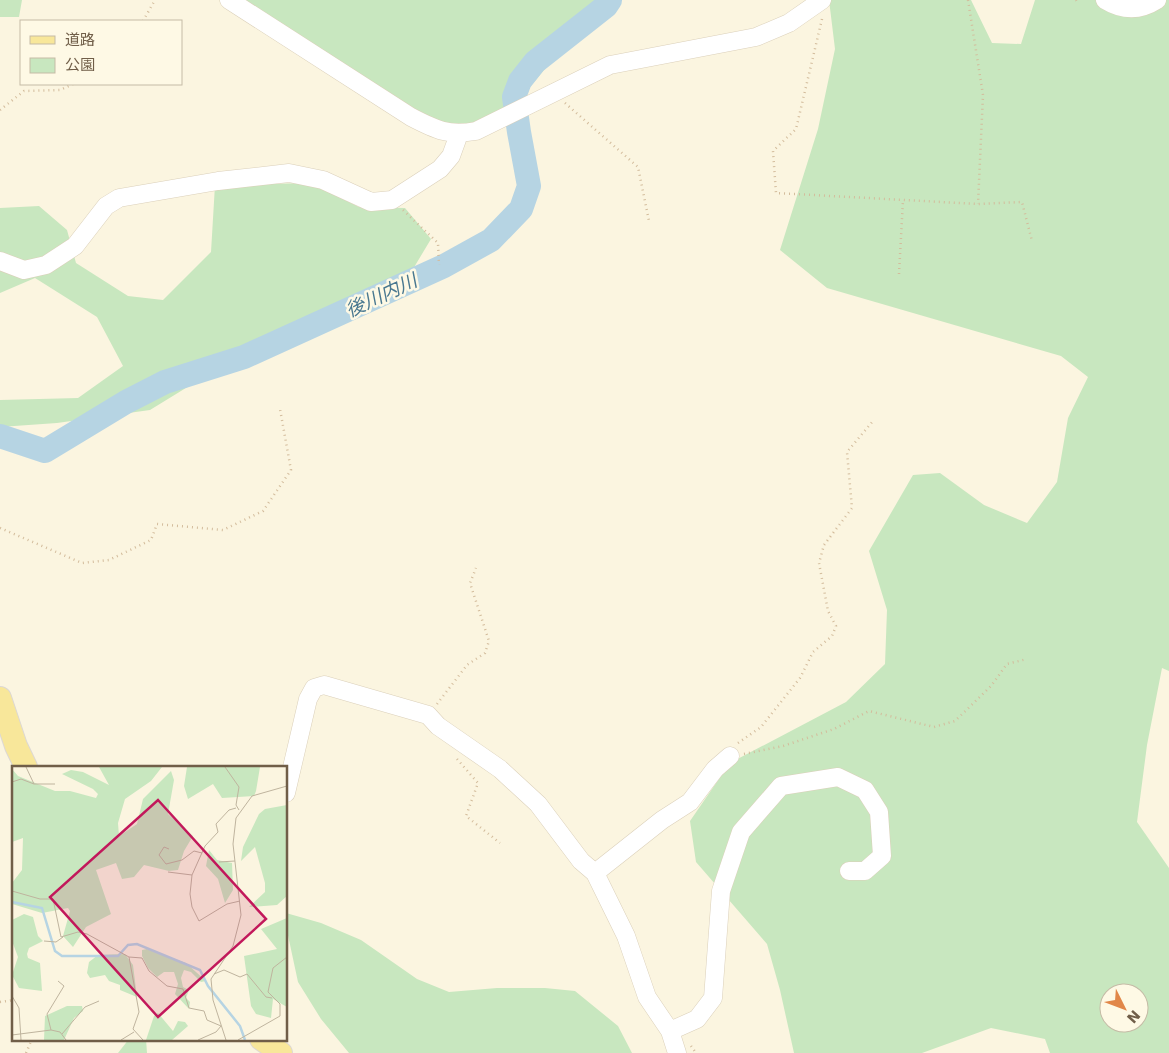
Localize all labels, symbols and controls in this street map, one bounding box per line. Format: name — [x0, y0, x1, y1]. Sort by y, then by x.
legend — [20, 20, 182, 85]
text: 道路 — [65, 31, 95, 49]
text: 公園 — [65, 56, 95, 74]
water label: 後川内川 — [342, 268, 422, 321]
inset map — [12, 766, 288, 1040]
north arrow — [1099, 983, 1149, 1033]
text: N — [1124, 1007, 1144, 1026]

